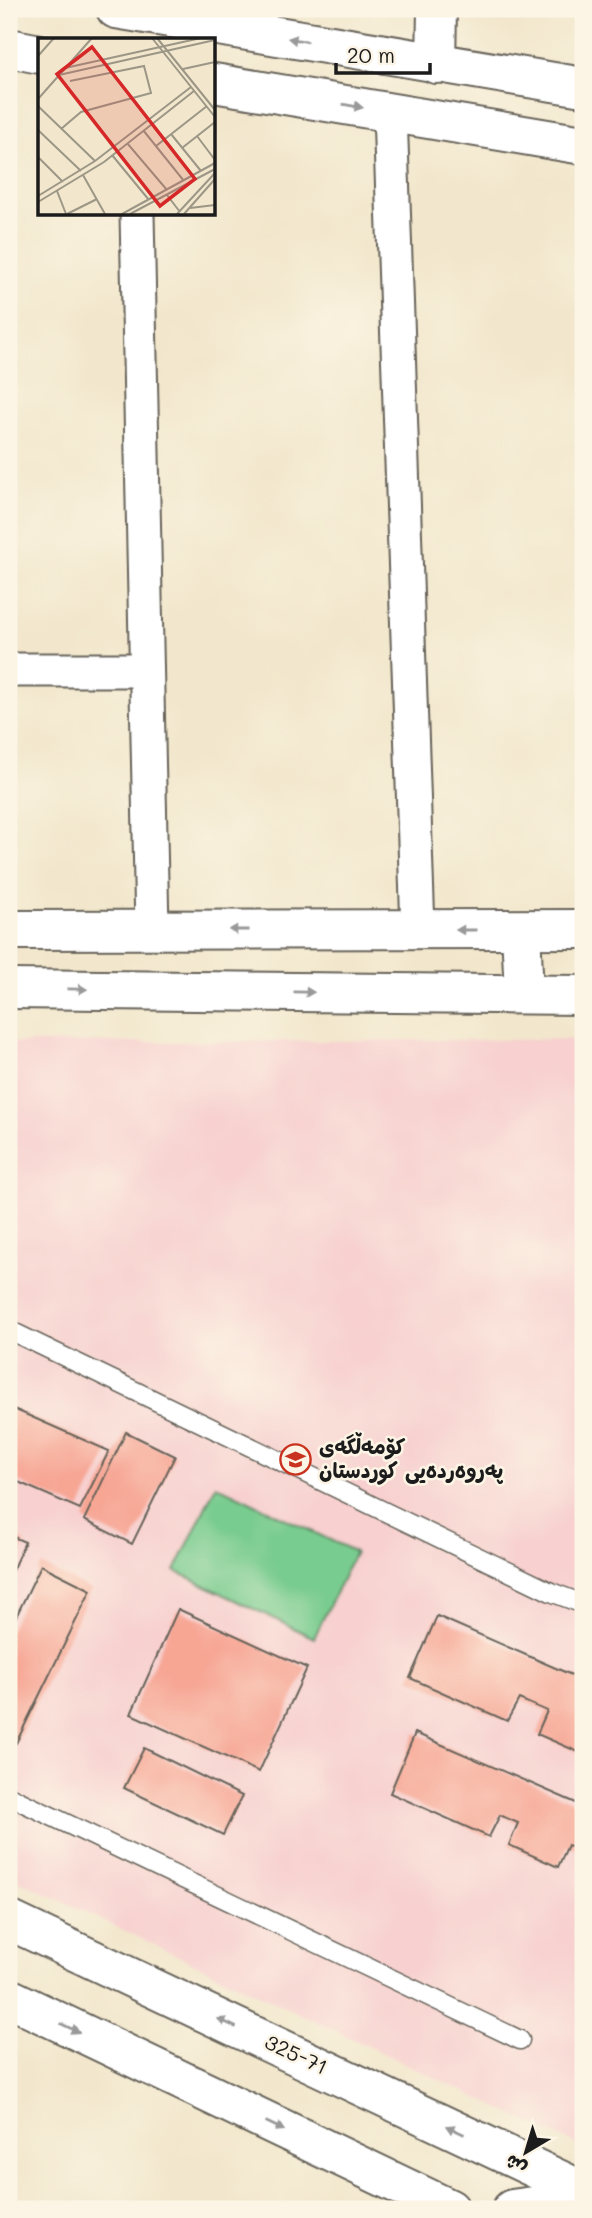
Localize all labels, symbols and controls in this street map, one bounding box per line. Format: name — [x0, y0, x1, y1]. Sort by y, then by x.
scale bar — [336, 32, 431, 76]
one-way arrow — [287, 34, 309, 45]
inset map — [38, 38, 215, 215]
text: 20 m — [347, 41, 395, 68]
one-way arrow — [342, 101, 364, 112]
one-way arrow — [227, 924, 249, 936]
one-way arrow — [455, 924, 477, 936]
one-way arrow — [66, 984, 88, 995]
one-way arrow — [294, 986, 316, 998]
place label: كۆمەڵگەی پەروەردەیی كوردستان — [319, 1432, 503, 1485]
school or university icon: كۆمەڵگەی پەروەردەیی كوردستان — [279, 1442, 313, 1476]
one-way arrow — [217, 2017, 237, 2029]
one-way arrow — [60, 2022, 80, 2033]
street label: 325-71 — [261, 2027, 332, 2080]
north arrow — [490, 2116, 560, 2186]
one-way arrow — [265, 2121, 286, 2132]
one-way arrow — [445, 2125, 465, 2136]
text: ش — [499, 2149, 531, 2182]

